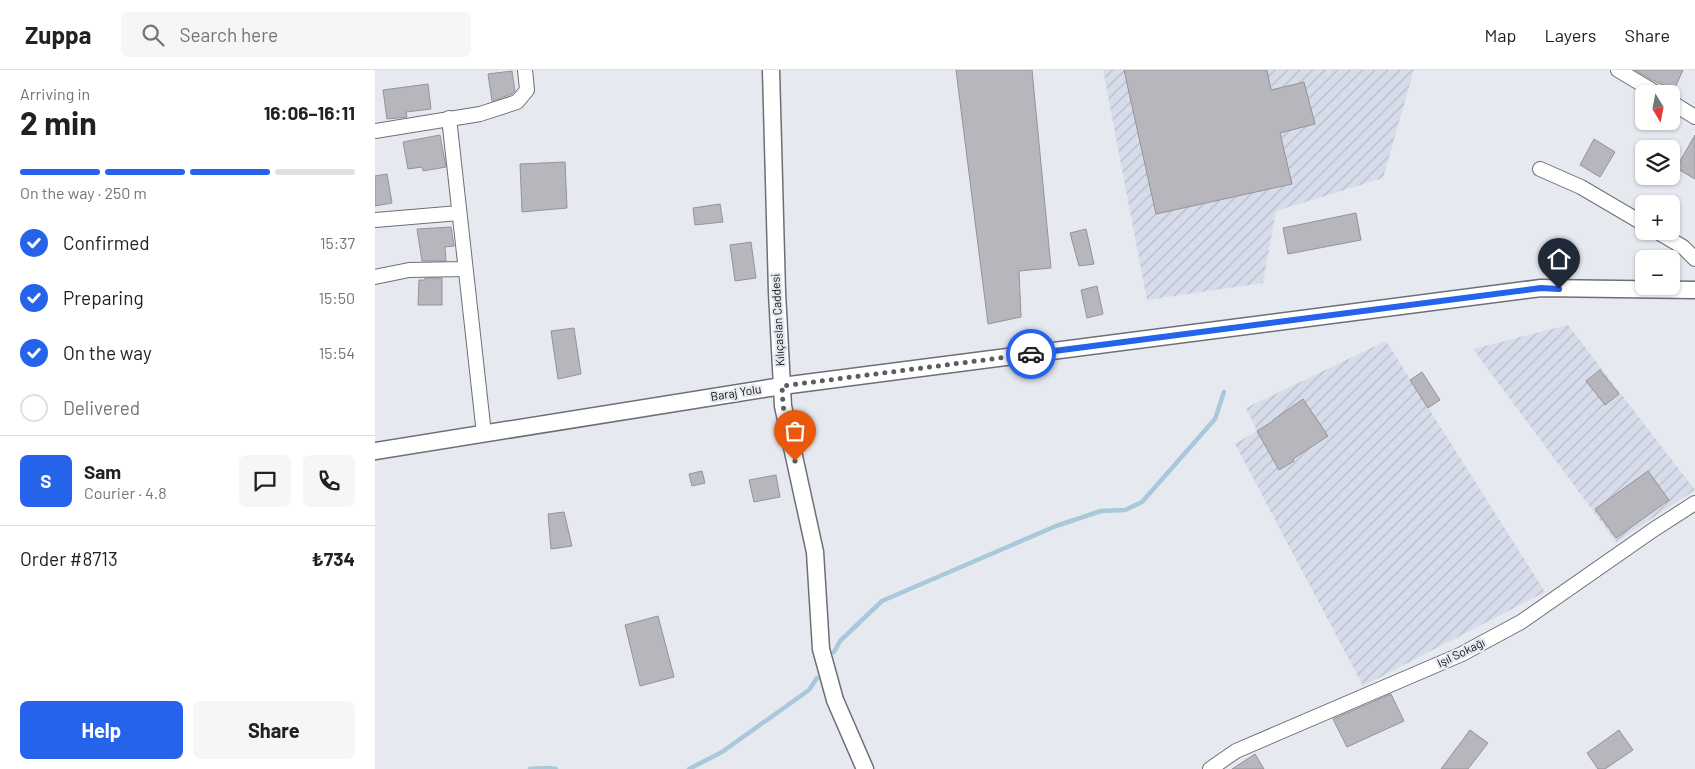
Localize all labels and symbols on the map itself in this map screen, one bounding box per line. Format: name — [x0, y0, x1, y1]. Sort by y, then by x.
north arrow — [1635, 85, 1680, 130]
pin — [1538, 238, 1580, 289]
street label: Kılıçaslan Caddesi — [768, 273, 786, 367]
courier — [1006, 329, 1056, 379]
street label: Baraj Yolu — [709, 381, 762, 403]
pin — [774, 410, 816, 461]
street label: Işıl Sokağı — [1434, 635, 1487, 670]

